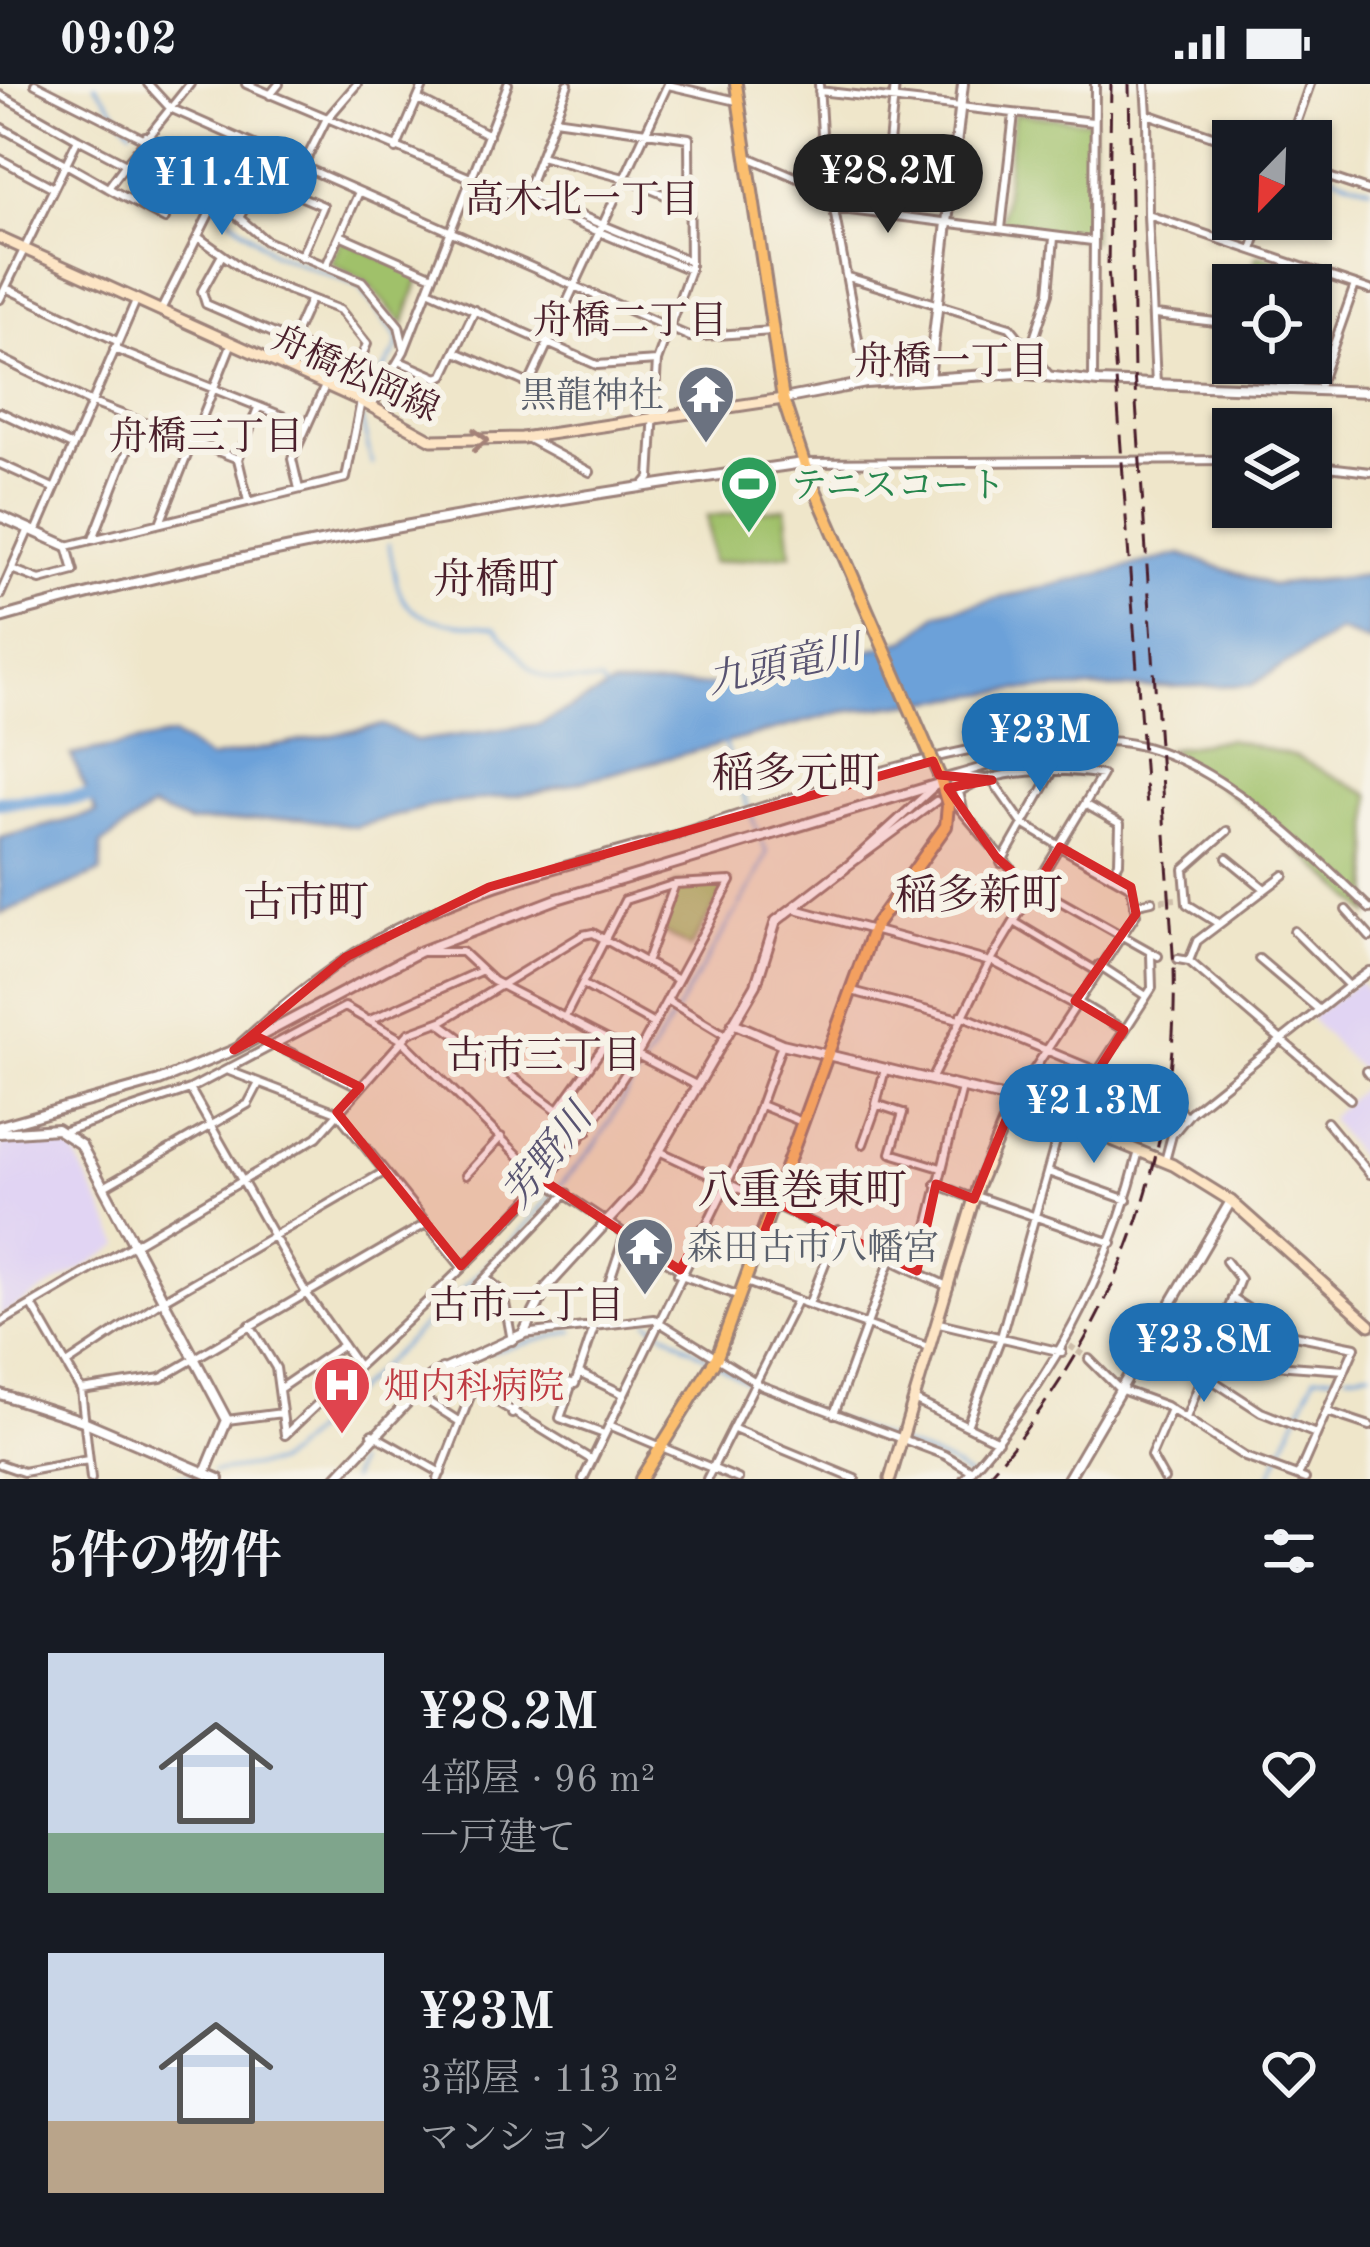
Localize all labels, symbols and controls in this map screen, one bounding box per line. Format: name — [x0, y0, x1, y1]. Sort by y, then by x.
text: 09:02 — [60, 19, 177, 64]
north arrow — [1212, 120, 1332, 240]
map controls — [1212, 120, 1332, 528]
pin: ¥28.2M — [790, 134, 986, 236]
pin: ¥11.4M — [124, 136, 320, 238]
text: ¥28.2M — [820, 153, 956, 192]
text: ¥11.4M — [154, 155, 290, 194]
district label: 高木北一丁目 — [465, 179, 699, 221]
button: locate — [1212, 264, 1332, 384]
district label: 舟橋二丁目 — [532, 300, 728, 342]
street label: 舟橋松岡線 — [265, 318, 445, 430]
district label: 舟橋一丁目 — [853, 341, 1049, 383]
temple icon: 黒龍神社 — [675, 363, 737, 445]
place label: 黒龍神社 — [520, 376, 664, 416]
button: layers — [1212, 408, 1332, 528]
district label: 舟橋三丁目 — [108, 416, 304, 458]
one-way arrow — [471, 428, 490, 454]
sports icon: テニスコート — [718, 453, 780, 535]
place label: テニスコート — [791, 469, 1006, 506]
district label: 舟橋町 — [433, 557, 559, 603]
water label: 九頭竜川 — [704, 627, 869, 702]
pin: ¥23M — [969, 693, 1111, 795]
text: ¥23M — [989, 712, 1091, 751]
district label: 稲多元町 — [712, 751, 880, 797]
district label: 稲多新町 — [895, 873, 1063, 919]
district label: 古市町 — [243, 880, 369, 926]
district label: 古市三丁目 — [446, 1035, 642, 1077]
pin: ¥21.3M — [996, 1064, 1192, 1166]
text: ¥21.3M — [1026, 1083, 1162, 1122]
water label: 芳野川 — [495, 1094, 603, 1215]
district label: 八重巻東町 — [697, 1168, 907, 1214]
temple icon: 森田古市八幡宮 — [614, 1215, 676, 1297]
place label: 森田古市八幡宮 — [687, 1228, 939, 1268]
district label: 古市二丁目 — [429, 1285, 625, 1327]
pin: ¥23.8M — [1106, 1303, 1302, 1405]
text: ¥23.8M — [1136, 1322, 1272, 1361]
hospital icon: 畑内科病院 — [311, 1354, 373, 1436]
place label: 畑内科病院 — [384, 1367, 564, 1407]
icon: filters — [1256, 1518, 1322, 1584]
text: 5件の物件 — [48, 1533, 282, 1584]
text: ¥28.2M — [420, 1689, 598, 1740]
icon: home — [144, 1701, 288, 1845]
icon: heart — [1256, 1740, 1322, 1806]
text: 4部屋 · 96 m² — [420, 1761, 655, 1800]
text: 一戸建て — [420, 1820, 576, 1859]
text: ¥23M — [420, 1989, 554, 2040]
icon: home — [144, 2001, 288, 2145]
icon: heart — [1256, 2040, 1322, 2106]
text: 3部屋 · 113 m² — [420, 2061, 678, 2100]
text: マンション — [420, 2120, 613, 2159]

